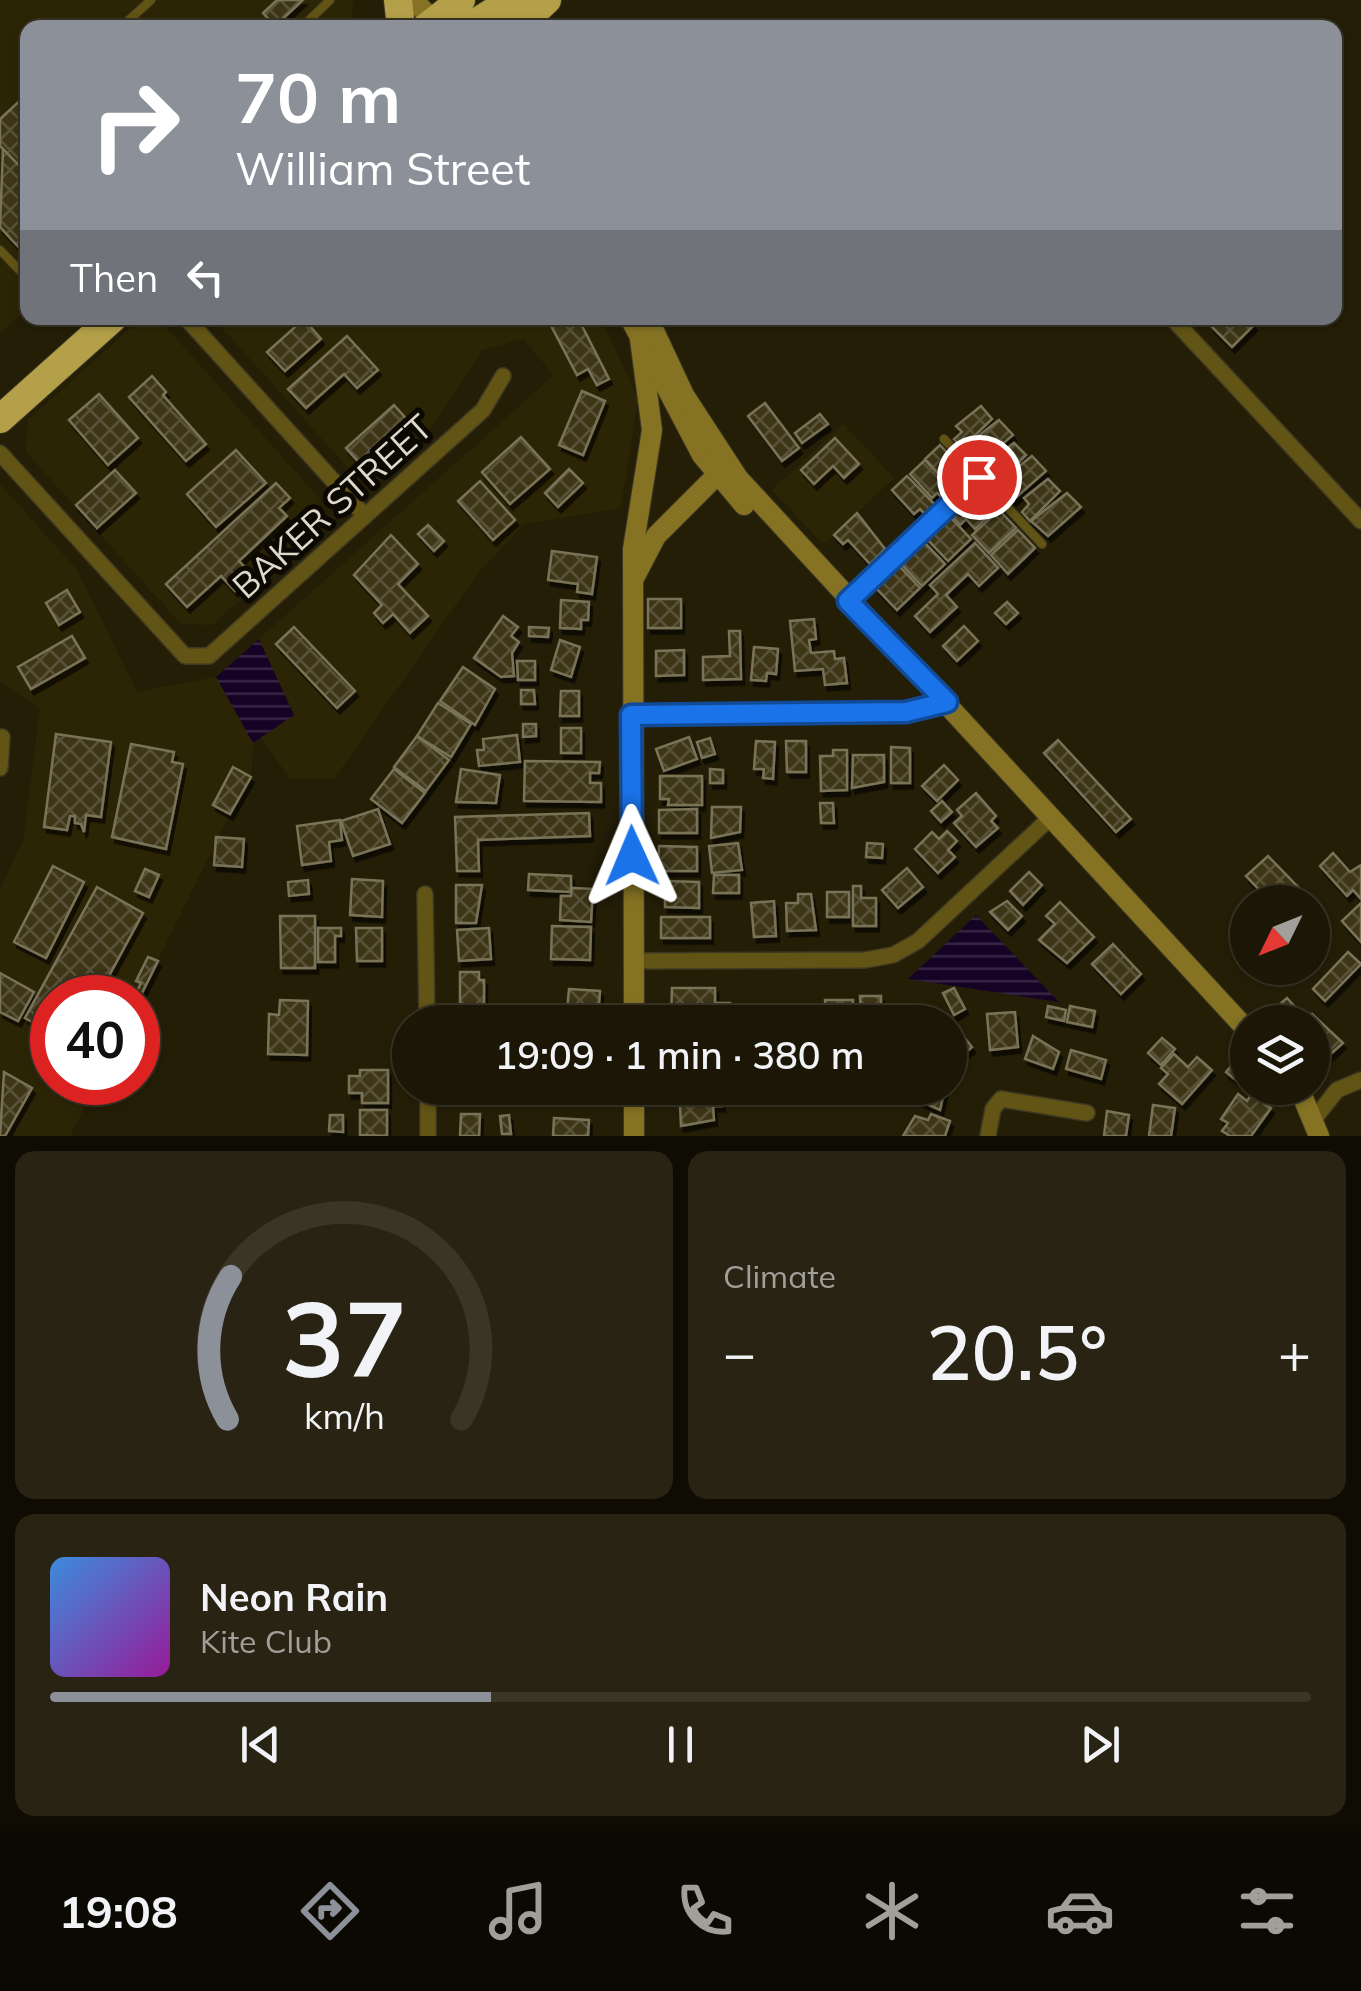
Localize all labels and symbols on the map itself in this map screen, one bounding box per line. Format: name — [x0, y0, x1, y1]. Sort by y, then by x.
street label: BAKER STREET — [223, 405, 441, 607]
pin — [937, 435, 1022, 520]
position arrow — [580, 804, 684, 908]
north arrow — [1230, 885, 1330, 985]
speed limit sign: 40 — [30, 975, 160, 1105]

